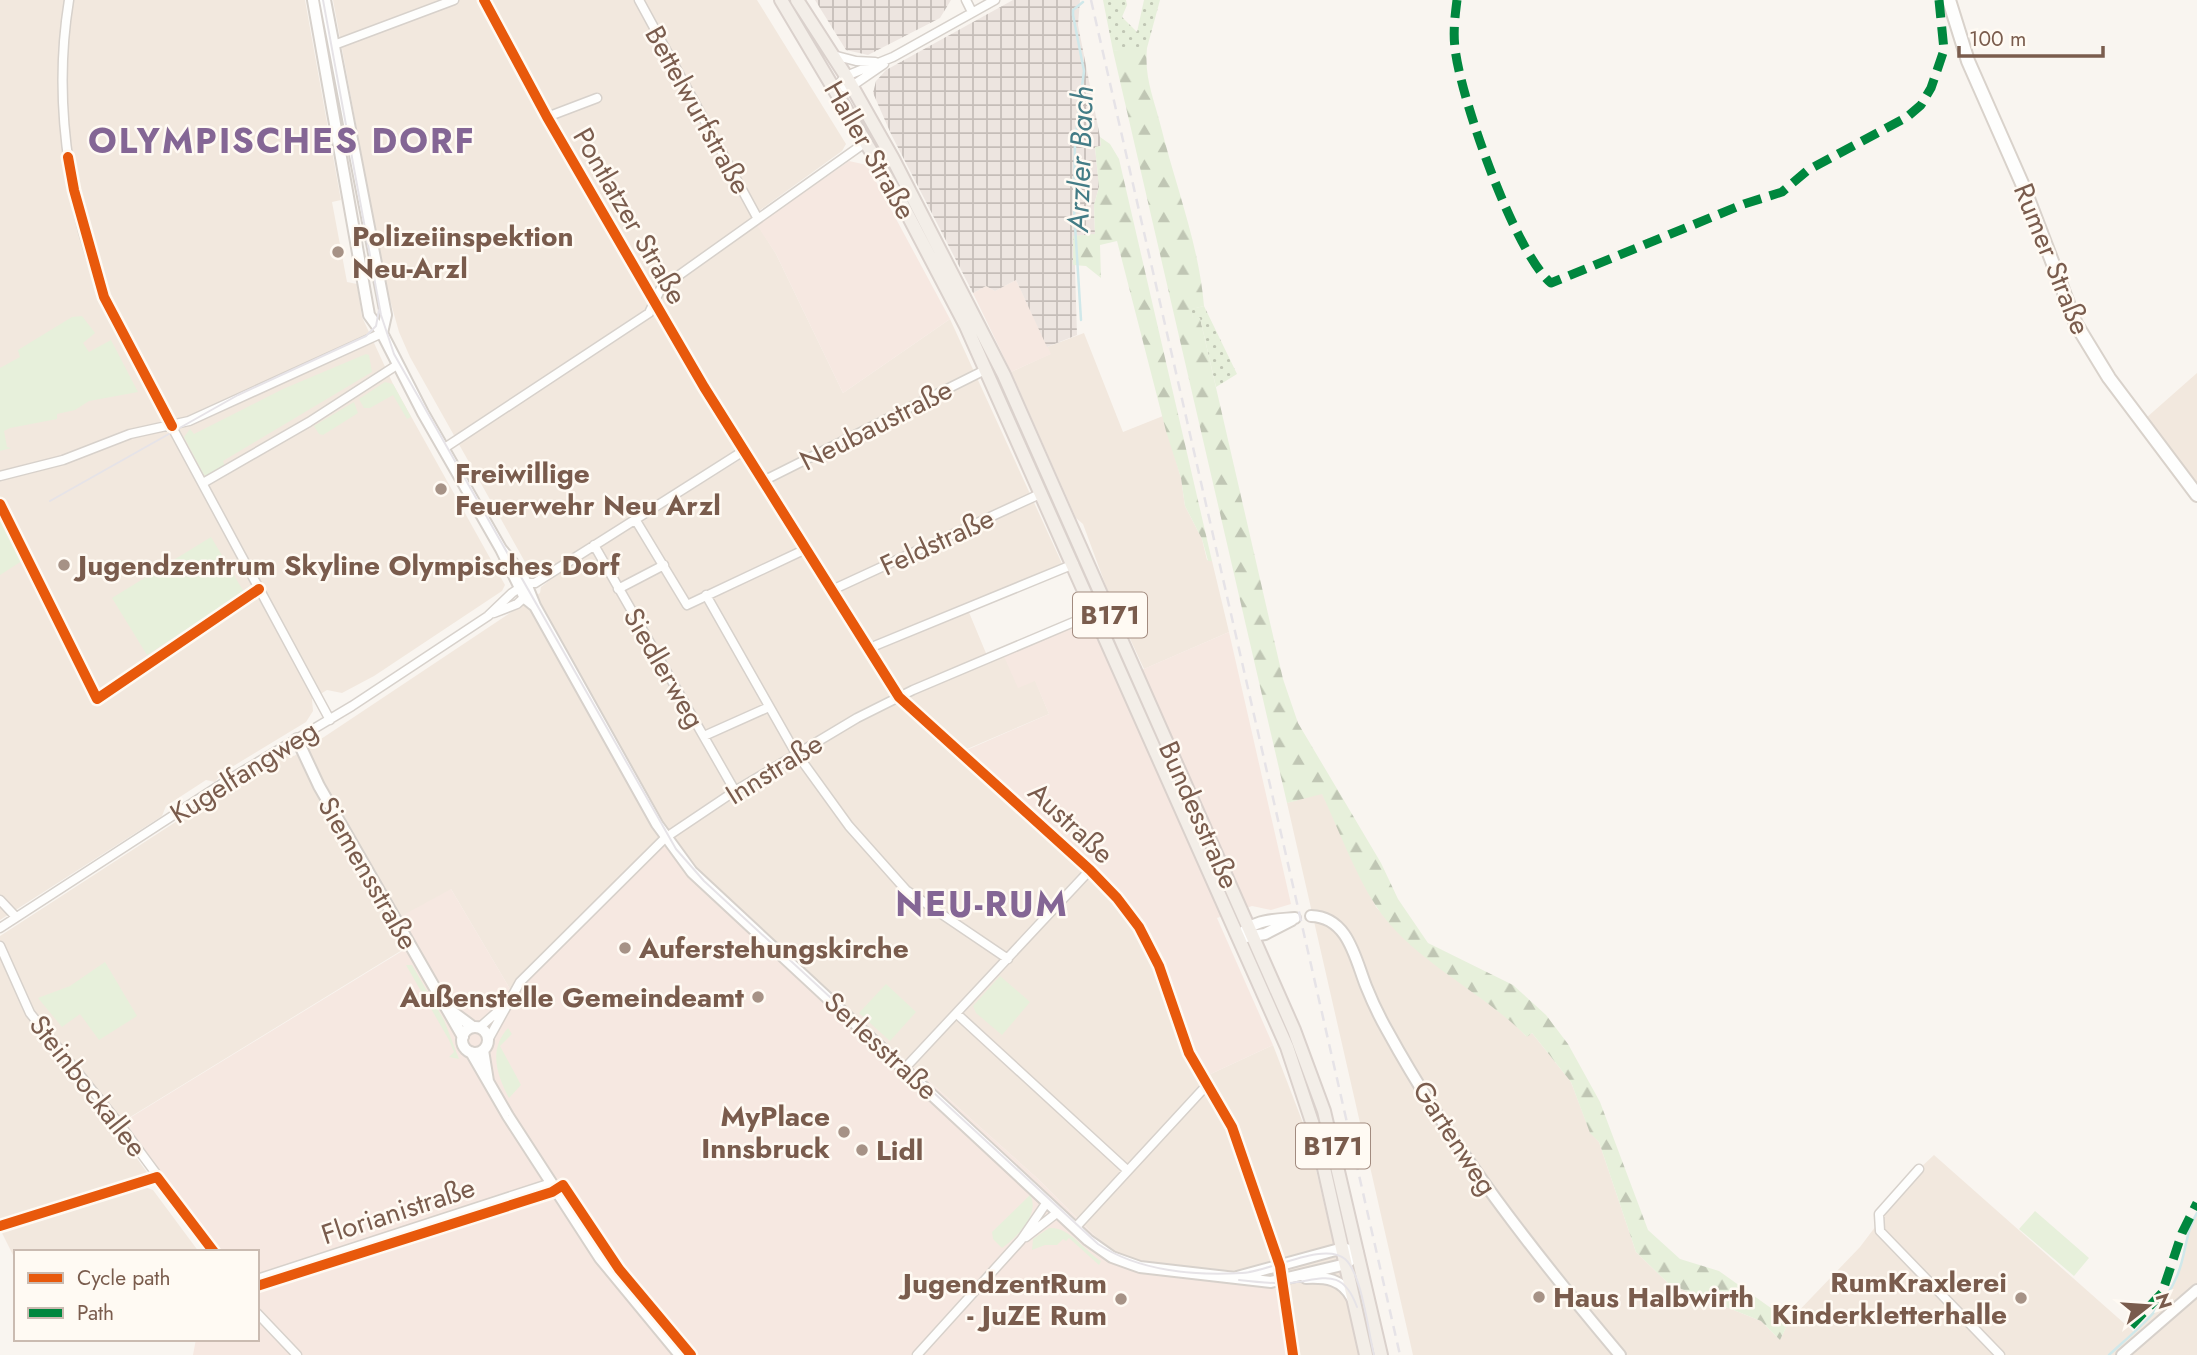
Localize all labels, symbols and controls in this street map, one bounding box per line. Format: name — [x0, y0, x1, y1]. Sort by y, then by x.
scale bar — [1959, 14, 2102, 58]
street label: Bettelwurfstraße — [635, 18, 761, 202]
text: 100 m — [1969, 24, 2026, 54]
street label: Haller Straße — [814, 73, 926, 227]
water label: Arzler Bach — [1056, 85, 1104, 234]
district label: OLYMPISCHES DORF — [88, 116, 476, 166]
street label: Pontlatzer Straße — [563, 120, 697, 312]
street label: Rumer Straße — [2003, 177, 2101, 341]
place label: Polizeiinspektion Neu-Arzl — [352, 216, 574, 289]
marker: Polizeiinspektion Neu-Arzl — [330, 244, 346, 260]
street label: Neubaustraße — [793, 369, 959, 481]
place label: Freiwillige Feuerwehr Neu Arzl — [455, 453, 721, 526]
marker: Freiwillige Feuerwehr Neu Arzl — [433, 481, 449, 497]
street label: Feldstraße — [873, 498, 1001, 586]
place label: Jugendzentrum Skyline Olympisches Dorf — [73, 545, 621, 586]
marker: Jugendzentrum Skyline Olympisches Dorf — [56, 557, 72, 573]
road number: B171 — [1073, 593, 1147, 638]
street label: Siedlerweg — [613, 600, 715, 736]
street label: Kugelfangweg — [162, 710, 326, 834]
street label: Innstraße — [718, 723, 830, 815]
street label: Bundesstraße — [1148, 734, 1250, 896]
street label: Austraße — [1019, 773, 1123, 873]
street label: Siemensstraße — [308, 789, 428, 957]
district label: NEU-RUM — [895, 879, 1069, 929]
place label: Auferstehungskirche — [638, 928, 909, 969]
marker: Auferstehungskirche — [617, 940, 633, 956]
place label: Außenstelle Gemeindeamt — [399, 977, 744, 1018]
street label: Serlesstraße — [815, 982, 947, 1110]
marker: Außenstelle Gemeindeamt — [750, 989, 766, 1005]
street label: Steinbockallee — [19, 1006, 157, 1166]
street label: Gartenweg — [1403, 1073, 1507, 1203]
place label: MyPlace Innsbruck — [701, 1096, 830, 1169]
marker: MyPlace Innsbruck — [836, 1124, 852, 1140]
road number: B171 — [1296, 1124, 1370, 1168]
place label: Lidl — [876, 1130, 923, 1171]
marker: Lidl — [854, 1142, 870, 1158]
street label: Florianistraße — [316, 1167, 480, 1255]
legend — [14, 1250, 259, 1341]
place label: RumKraxlerei Kinderkletterhalle — [1771, 1262, 2007, 1335]
text: Cycle path — [77, 1263, 170, 1293]
place label: JugendzentRum - JuZE Rum — [898, 1263, 1107, 1336]
north arrow — [2113, 1271, 2183, 1341]
place label: Haus Halbwirth — [1553, 1277, 1754, 1318]
marker: Haus Halbwirth — [1531, 1289, 1547, 1305]
marker: RumKraxlerei Kinderkletterhalle — [2013, 1290, 2029, 1306]
text: N — [2149, 1290, 2179, 1312]
marker: JugendzentRum - JuZE Rum — [1113, 1291, 1129, 1307]
text: Path — [77, 1298, 114, 1328]

